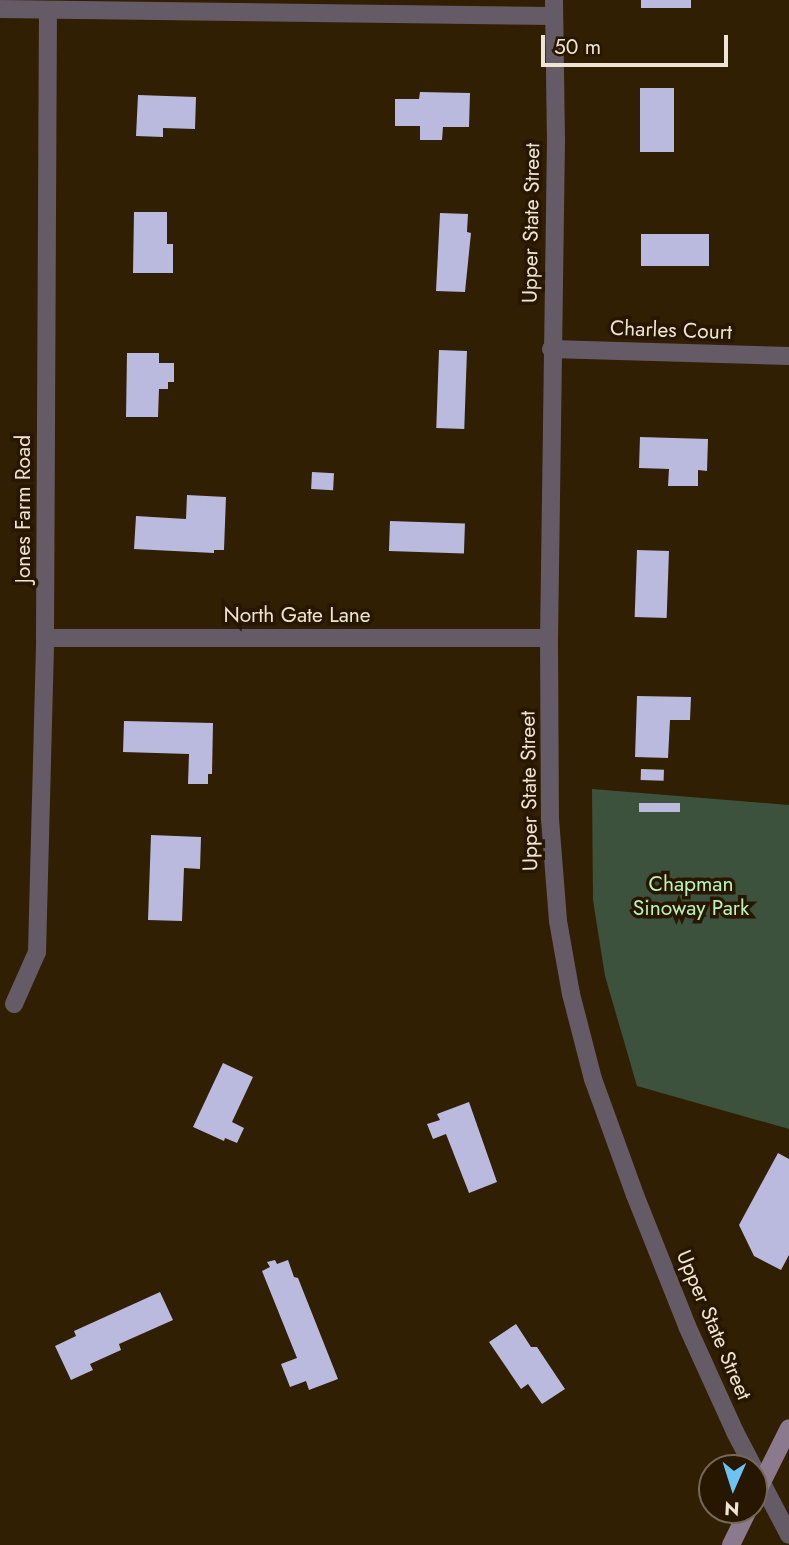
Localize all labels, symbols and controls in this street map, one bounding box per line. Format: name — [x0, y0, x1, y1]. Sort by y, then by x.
scale bar — [544, 21, 731, 65]
text: 50 m — [554, 32, 601, 62]
street label: Upper State Street — [517, 143, 545, 303]
street label: Charles Court — [609, 315, 733, 345]
street label: Jones Farm Road — [10, 435, 36, 583]
street label: North Gate Lane — [223, 602, 371, 628]
street label: Upper State Street — [515, 711, 543, 871]
park label: Chapman Sinoway Park — [633, 871, 749, 921]
street label: Upper State Street — [671, 1246, 757, 1404]
north arrow — [698, 1454, 768, 1524]
text: N — [724, 1495, 740, 1522]

